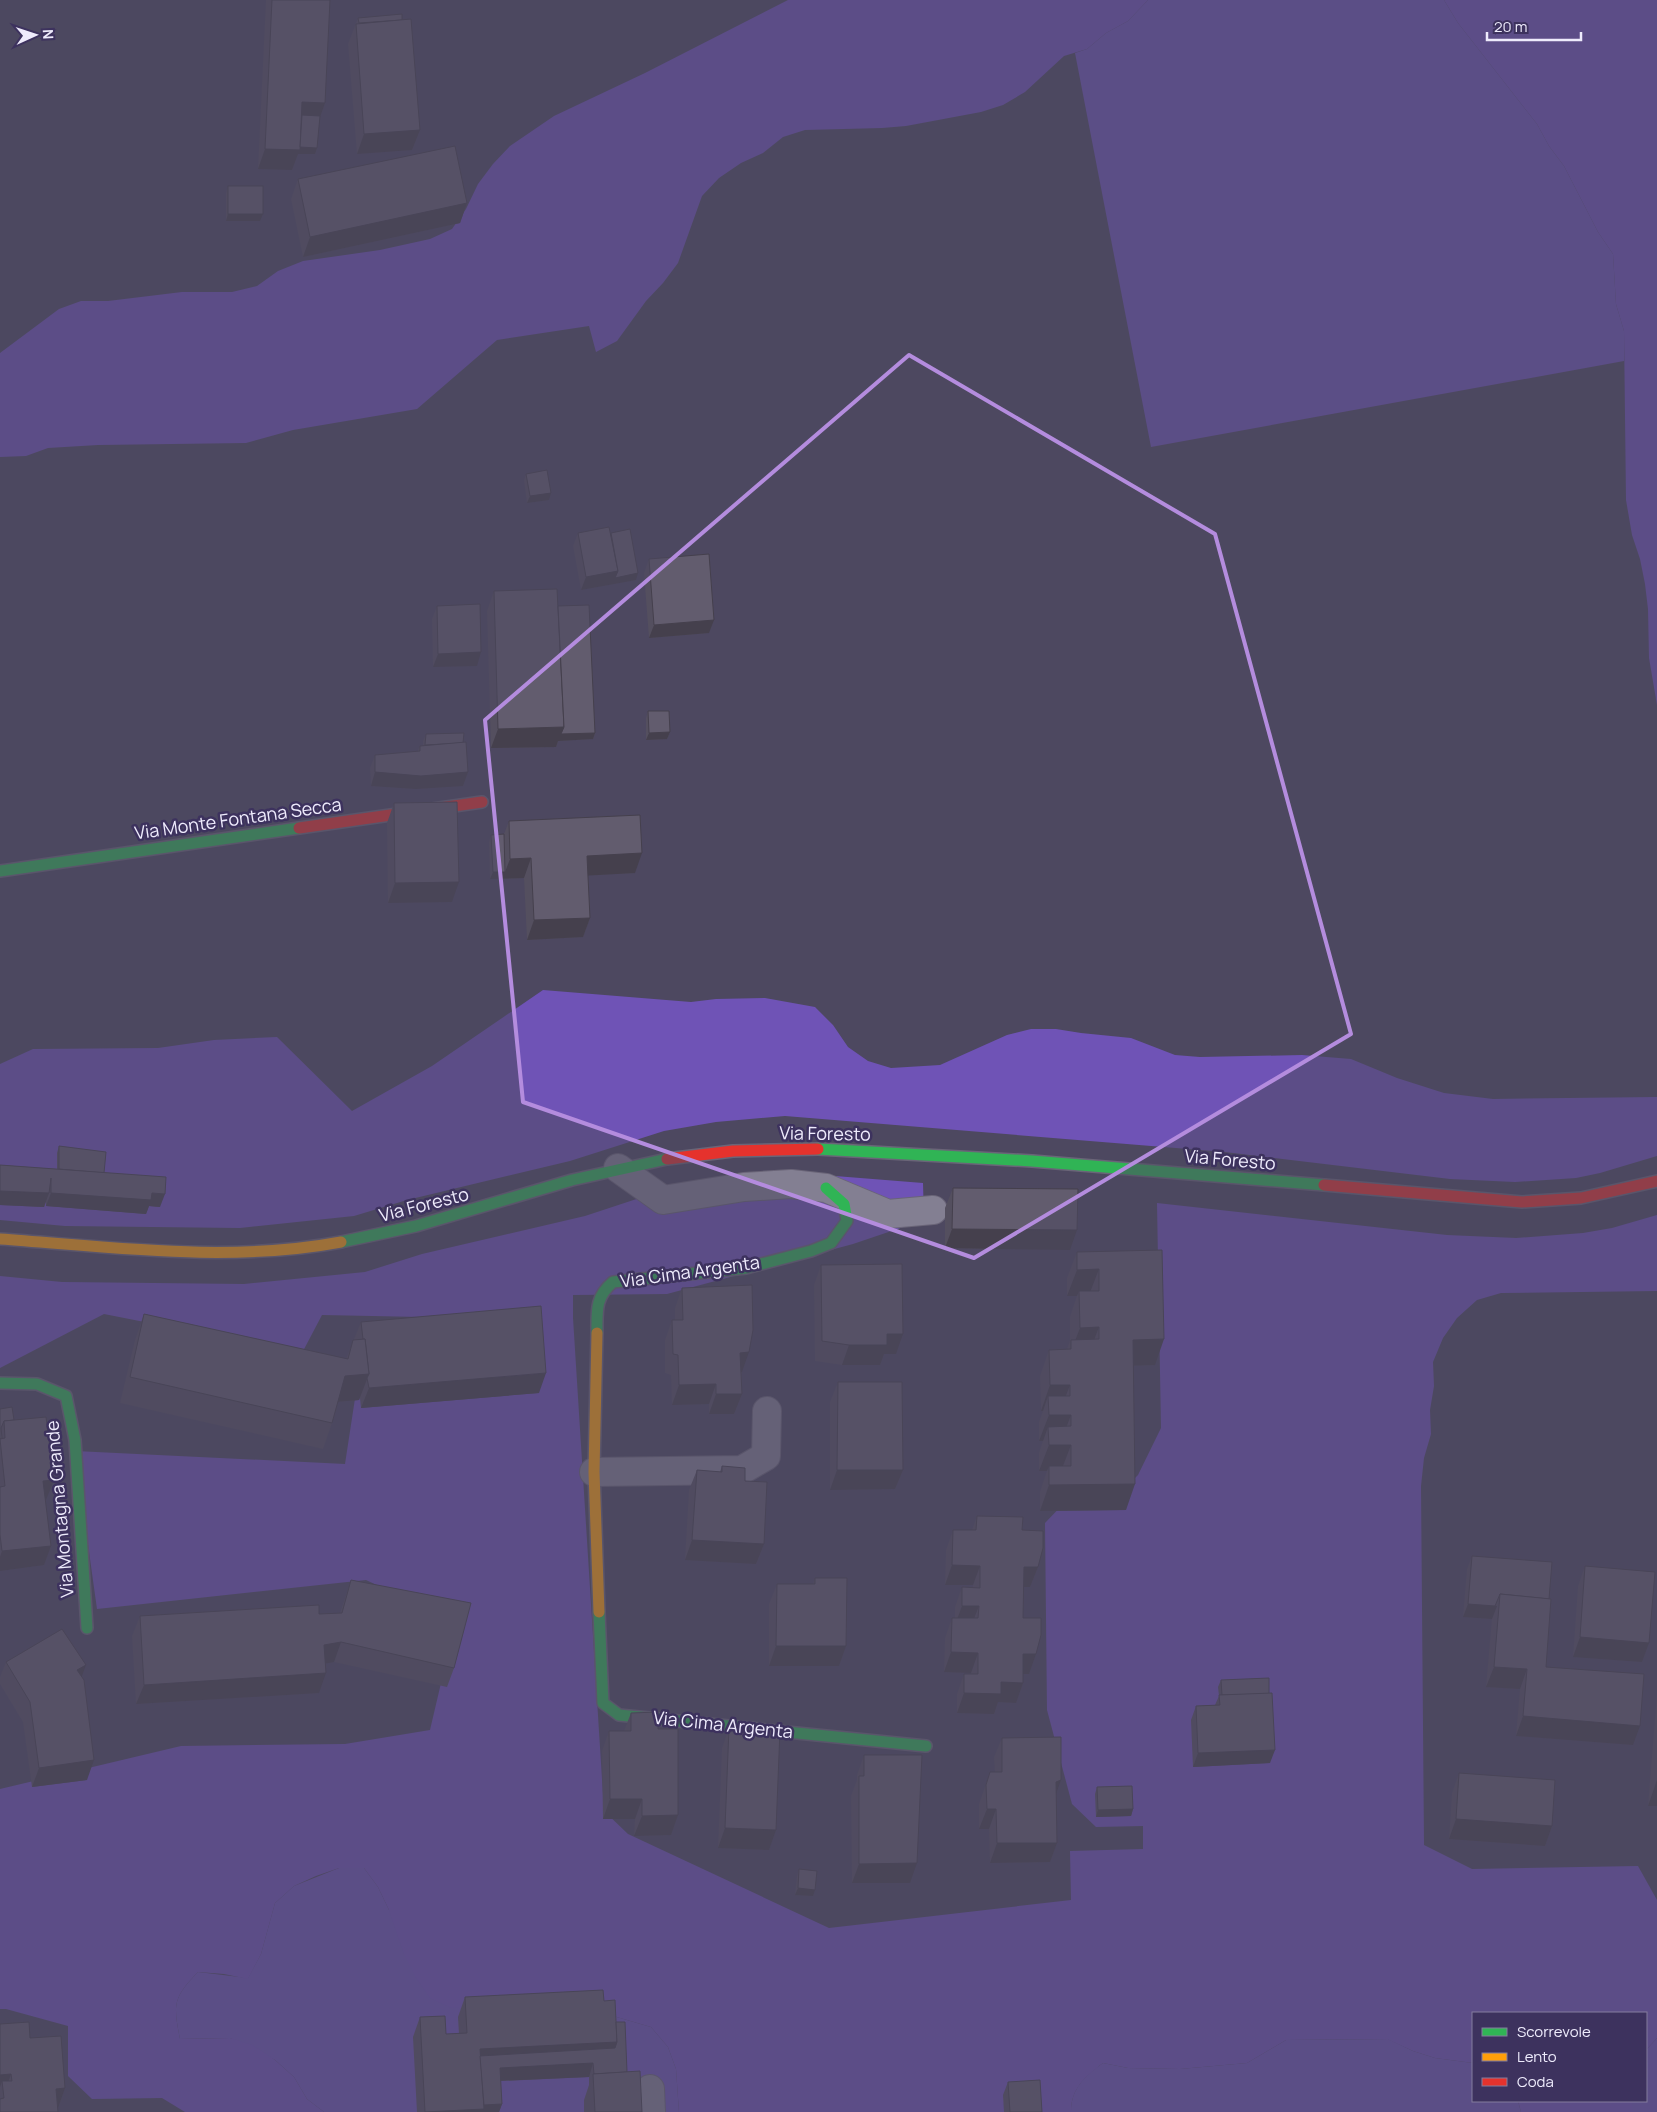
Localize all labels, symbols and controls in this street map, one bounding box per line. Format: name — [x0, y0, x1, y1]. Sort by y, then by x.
north arrow — [10, 10, 60, 60]
scale bar — [1487, 10, 1581, 42]
text: 20 m — [1494, 16, 1527, 37]
text: N — [39, 29, 58, 40]
street label: Via Monte Fontana Secca — [133, 792, 343, 844]
street label: Via Foresto — [779, 1120, 871, 1146]
street label: Via Foresto — [1183, 1143, 1277, 1175]
street label: Via Foresto — [376, 1181, 471, 1227]
street label: Via Cima Argenta — [619, 1249, 761, 1293]
street label: Via Montagna Grande — [39, 1420, 79, 1599]
street label: Via Cima Argenta — [652, 1705, 794, 1743]
legend — [1472, 2012, 1647, 2102]
text: Scorrevole — [1517, 2021, 1591, 2042]
text: Lento — [1517, 2046, 1557, 2067]
text: Coda — [1517, 2071, 1554, 2092]

